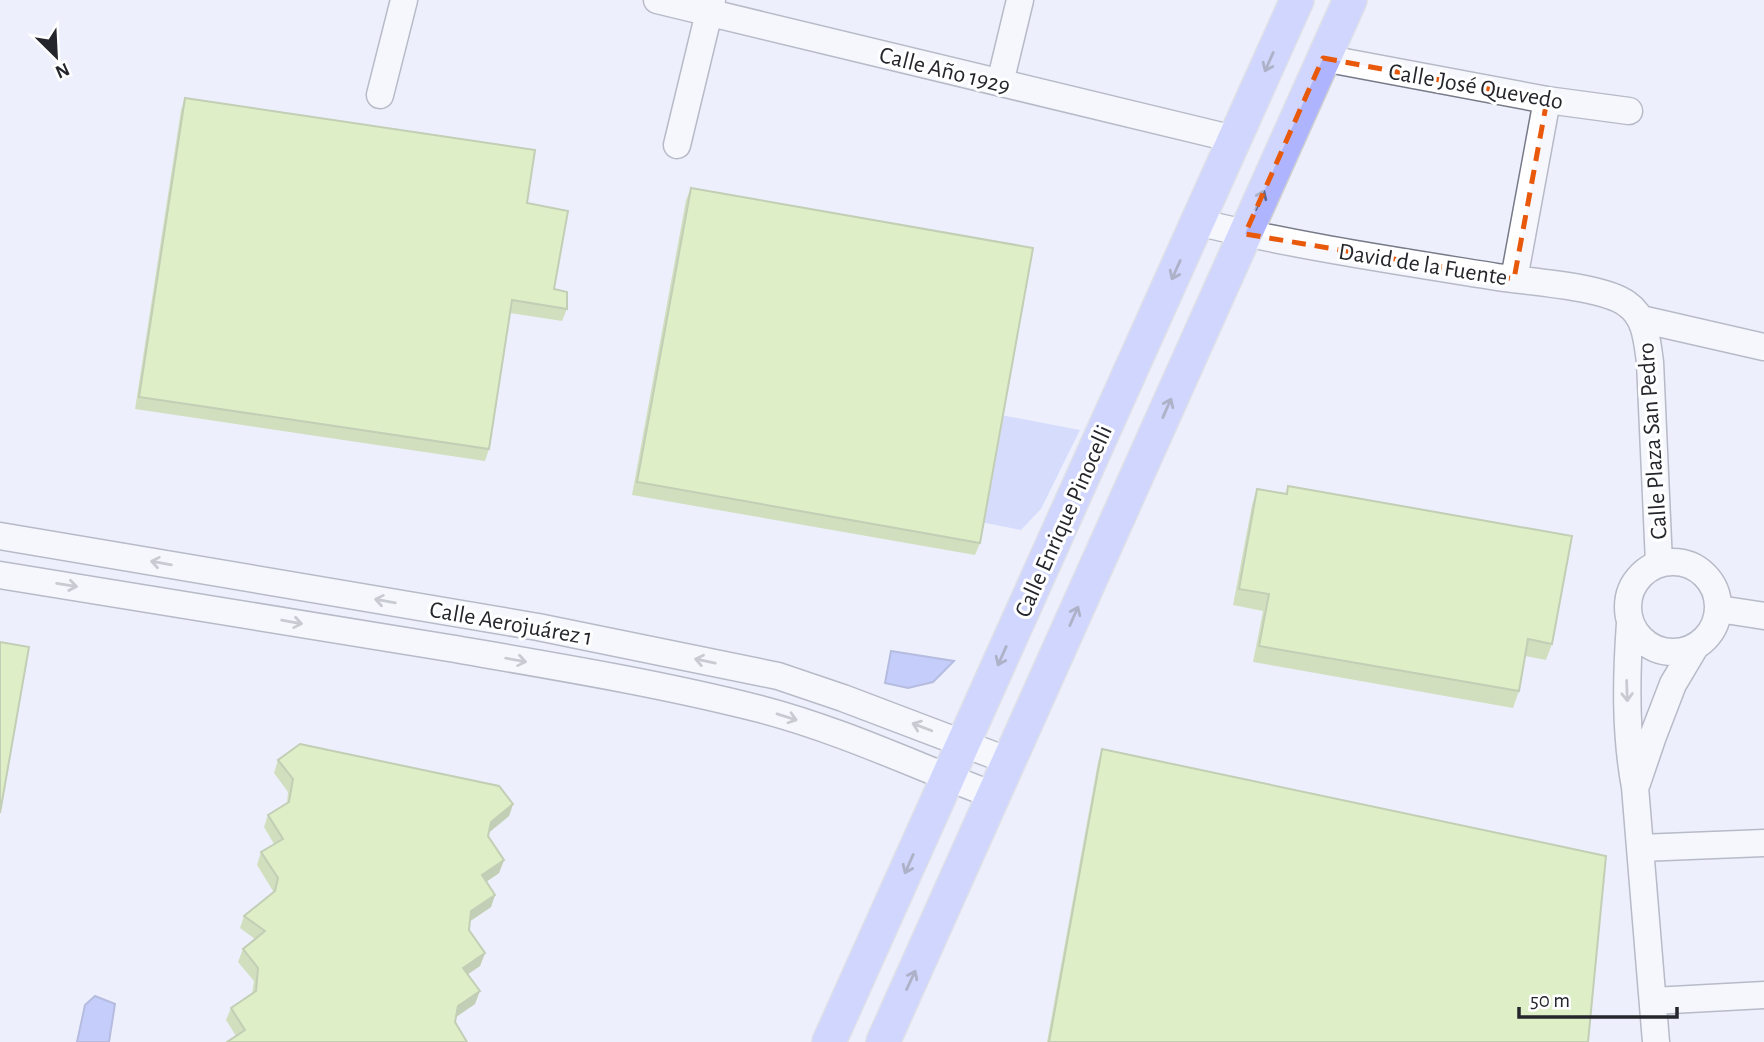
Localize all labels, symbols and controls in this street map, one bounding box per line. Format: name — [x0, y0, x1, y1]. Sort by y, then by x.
north arrow — [21, 21, 91, 91]
street label: Calle Año 1929 — [877, 43, 1013, 99]
one-way arrow — [1262, 51, 1275, 72]
text: N — [52, 59, 72, 82]
street label: Calle José Quevedo — [1387, 60, 1565, 114]
one-way arrow — [1254, 190, 1267, 212]
street label: David de la Fuente — [1337, 240, 1509, 290]
one-way arrow — [1169, 259, 1182, 280]
street label: Calle Plaza San Pedro — [1634, 342, 1672, 540]
one-way arrow — [1161, 398, 1174, 419]
street label: Calle Enrique Pinocelli — [1011, 422, 1117, 621]
one-way arrow — [150, 556, 173, 569]
one-way arrow — [55, 579, 78, 592]
one-way arrow — [374, 594, 397, 607]
street label: Calle Aerojuárez 1 — [428, 598, 594, 650]
one-way arrow — [1068, 606, 1081, 627]
one-way arrow — [280, 616, 303, 629]
one-way arrow — [995, 645, 1008, 666]
one-way arrow — [694, 653, 717, 667]
one-way arrow — [504, 654, 527, 667]
one-way arrow — [1620, 680, 1634, 703]
one-way arrow — [775, 711, 797, 724]
one-way arrow — [912, 720, 934, 733]
one-way arrow — [902, 852, 915, 874]
one-way arrow — [905, 970, 918, 991]
scale bar — [1519, 976, 1676, 1020]
text: 50 m — [1530, 990, 1570, 1011]

